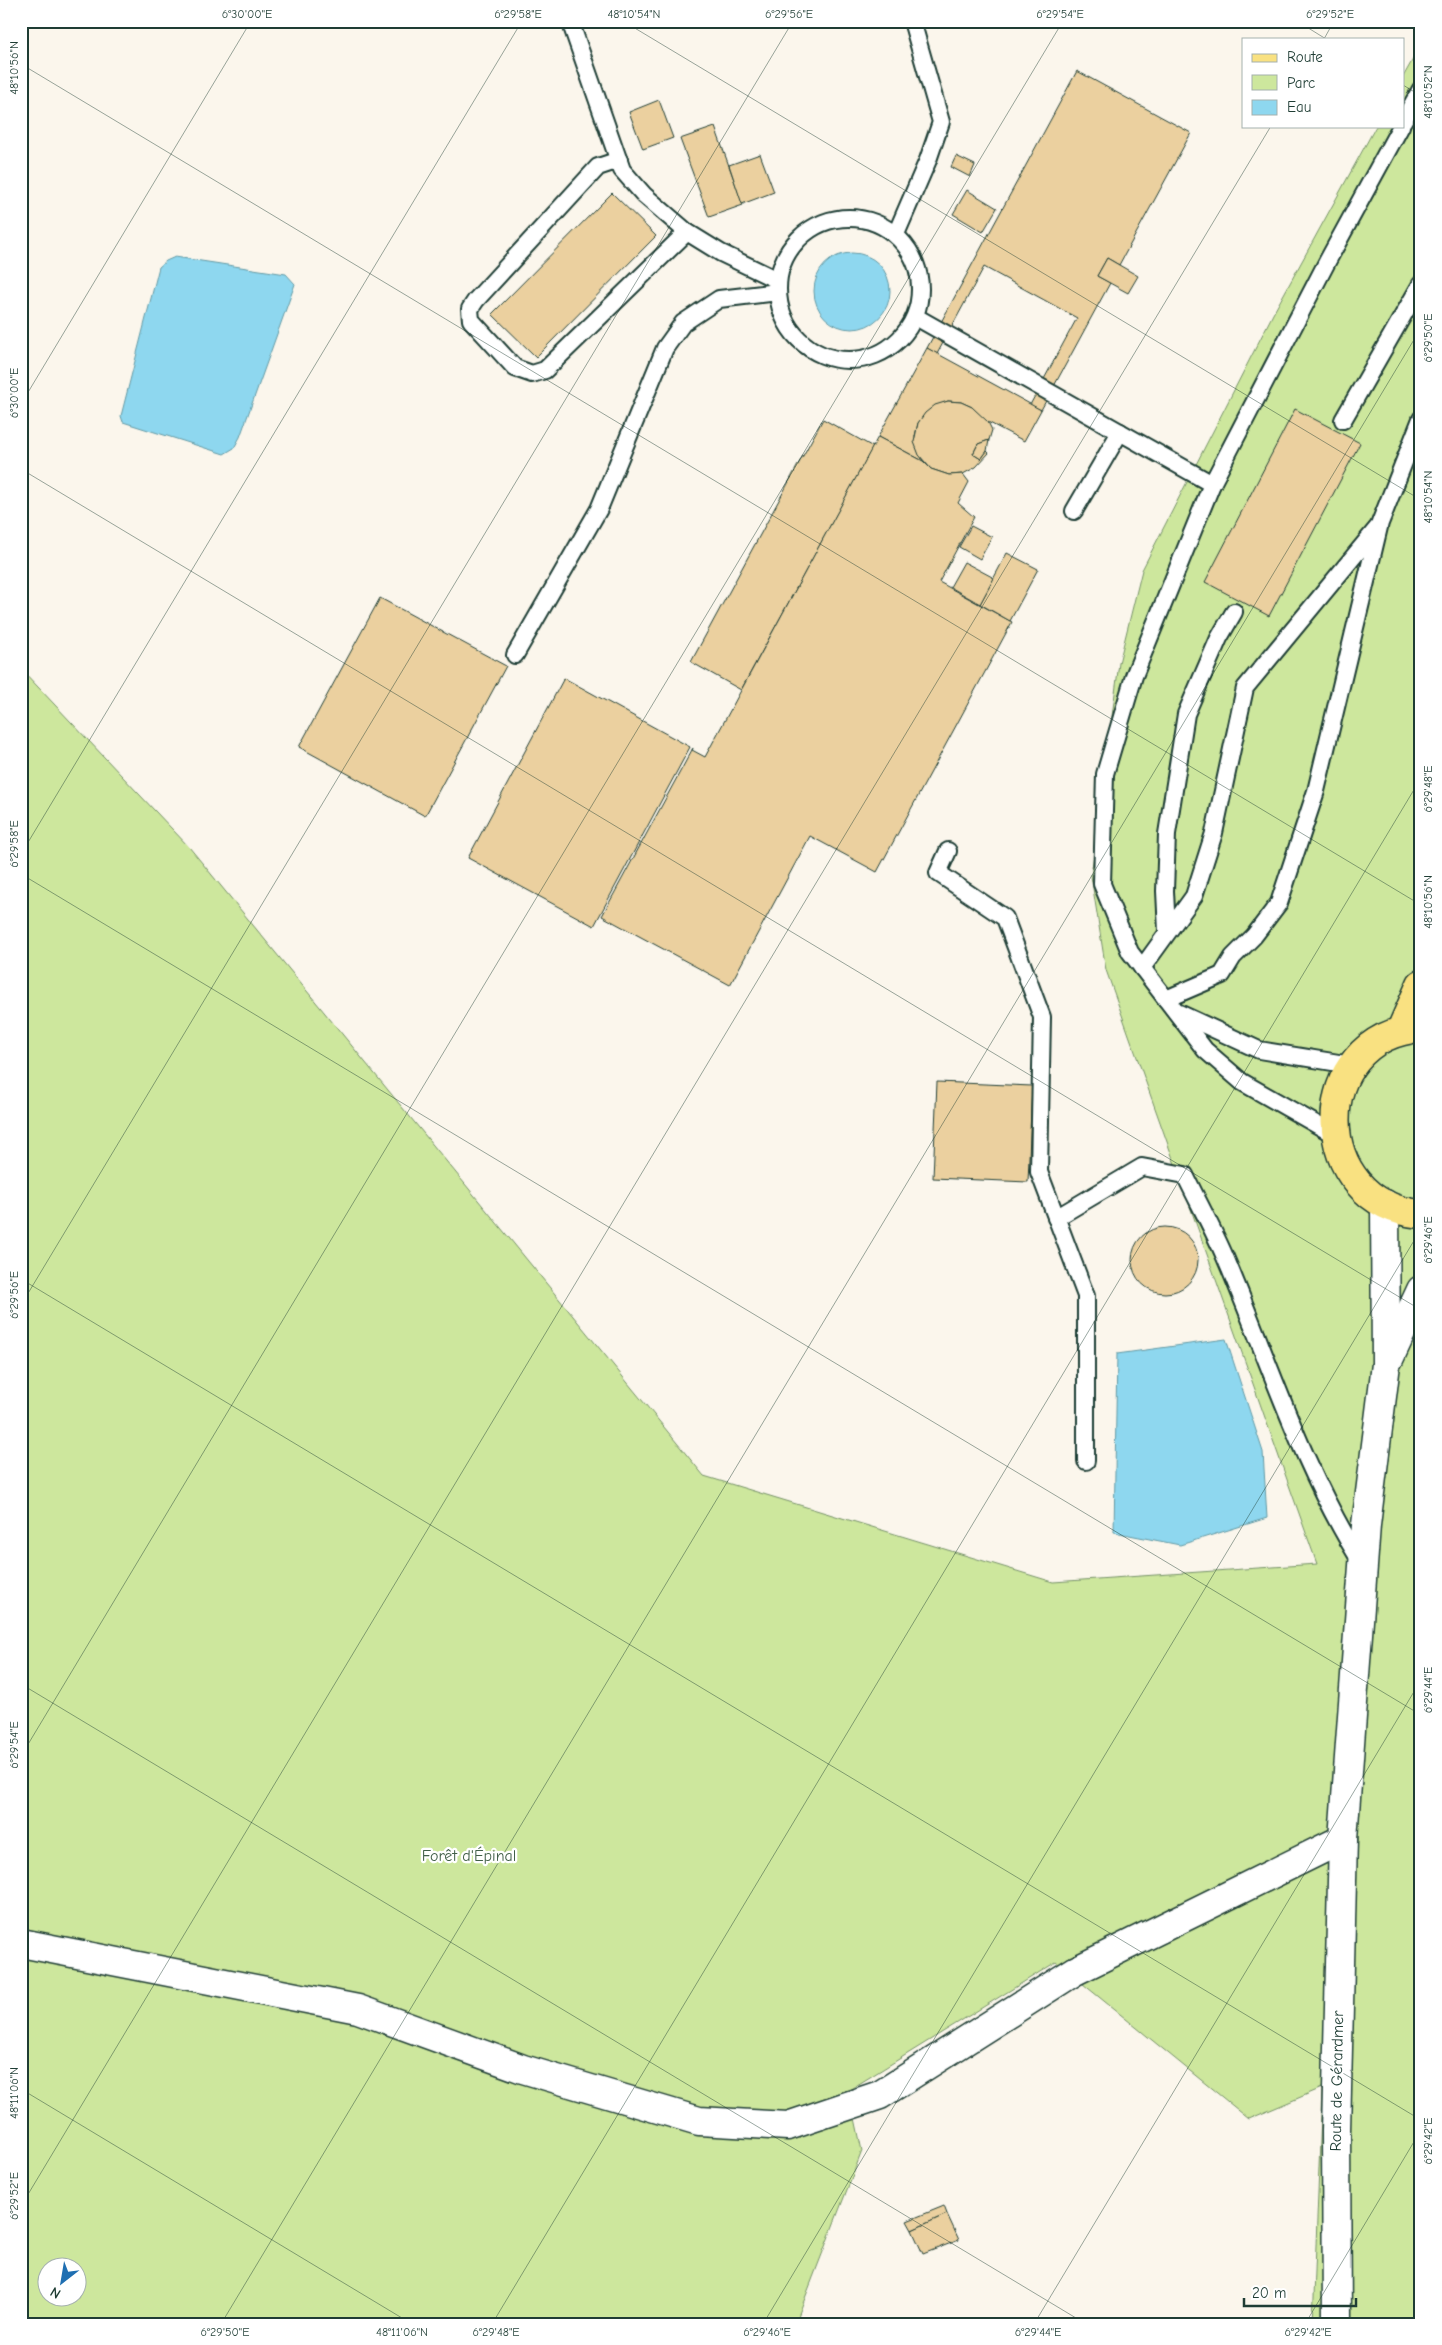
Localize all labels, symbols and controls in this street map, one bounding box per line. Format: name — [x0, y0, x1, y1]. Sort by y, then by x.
text: 6°30'00"E — [222, 7, 272, 21]
text: 6°29'58"E — [494, 7, 542, 21]
text: 48°10'54"N — [608, 7, 660, 21]
text: 6°29'56"E — [765, 7, 813, 21]
text: 6°29'54"E — [1036, 7, 1084, 21]
text: 6°29'52"E — [1306, 7, 1354, 21]
legend — [1242, 38, 1404, 128]
text: 48°10'56"N — [7, 41, 21, 95]
text: Route — [1287, 48, 1323, 66]
text: 48°10'52"N — [1421, 65, 1435, 119]
text: Parc — [1287, 74, 1315, 92]
text: Eau — [1287, 98, 1311, 116]
text: 6°29'50"E — [1421, 314, 1435, 362]
text: 6°30'00"E — [7, 368, 21, 418]
text: 48°10'54"N — [1421, 471, 1435, 523]
text: 6°29'48"E — [1421, 766, 1435, 813]
text: 6°29'58"E — [7, 820, 21, 868]
text: 48°10'56"N — [1421, 875, 1435, 929]
text: 6°29'46"E — [1421, 1216, 1435, 1264]
text: 6°29'56"E — [7, 1271, 21, 1319]
text: 6°29'44"E — [1421, 1667, 1435, 1713]
text: 6°29'54"E — [7, 1721, 21, 1769]
park label: Forêt d'Épinal — [422, 1846, 516, 1865]
street label: Route de Gérardmer — [1327, 2010, 1347, 2152]
text: 48°11'06"N — [7, 2067, 21, 2119]
text: 6°29'42"E — [1421, 2117, 1435, 2165]
text: 6°29'52"E — [7, 2172, 21, 2220]
north arrow — [38, 2258, 88, 2308]
scale bar — [1244, 2275, 1357, 2307]
text: N — [47, 2283, 64, 2302]
text: 20 m — [1252, 2284, 1286, 2302]
text: 6°29'50"E — [201, 2325, 249, 2339]
text: 48°11'06"N — [376, 2325, 428, 2339]
text: 6°29'48"E — [473, 2325, 520, 2339]
text: 6°29'46"E — [743, 2325, 791, 2339]
text: 6°29'44"E — [1015, 2325, 1061, 2339]
text: 6°29'42"E — [1284, 2325, 1332, 2339]

